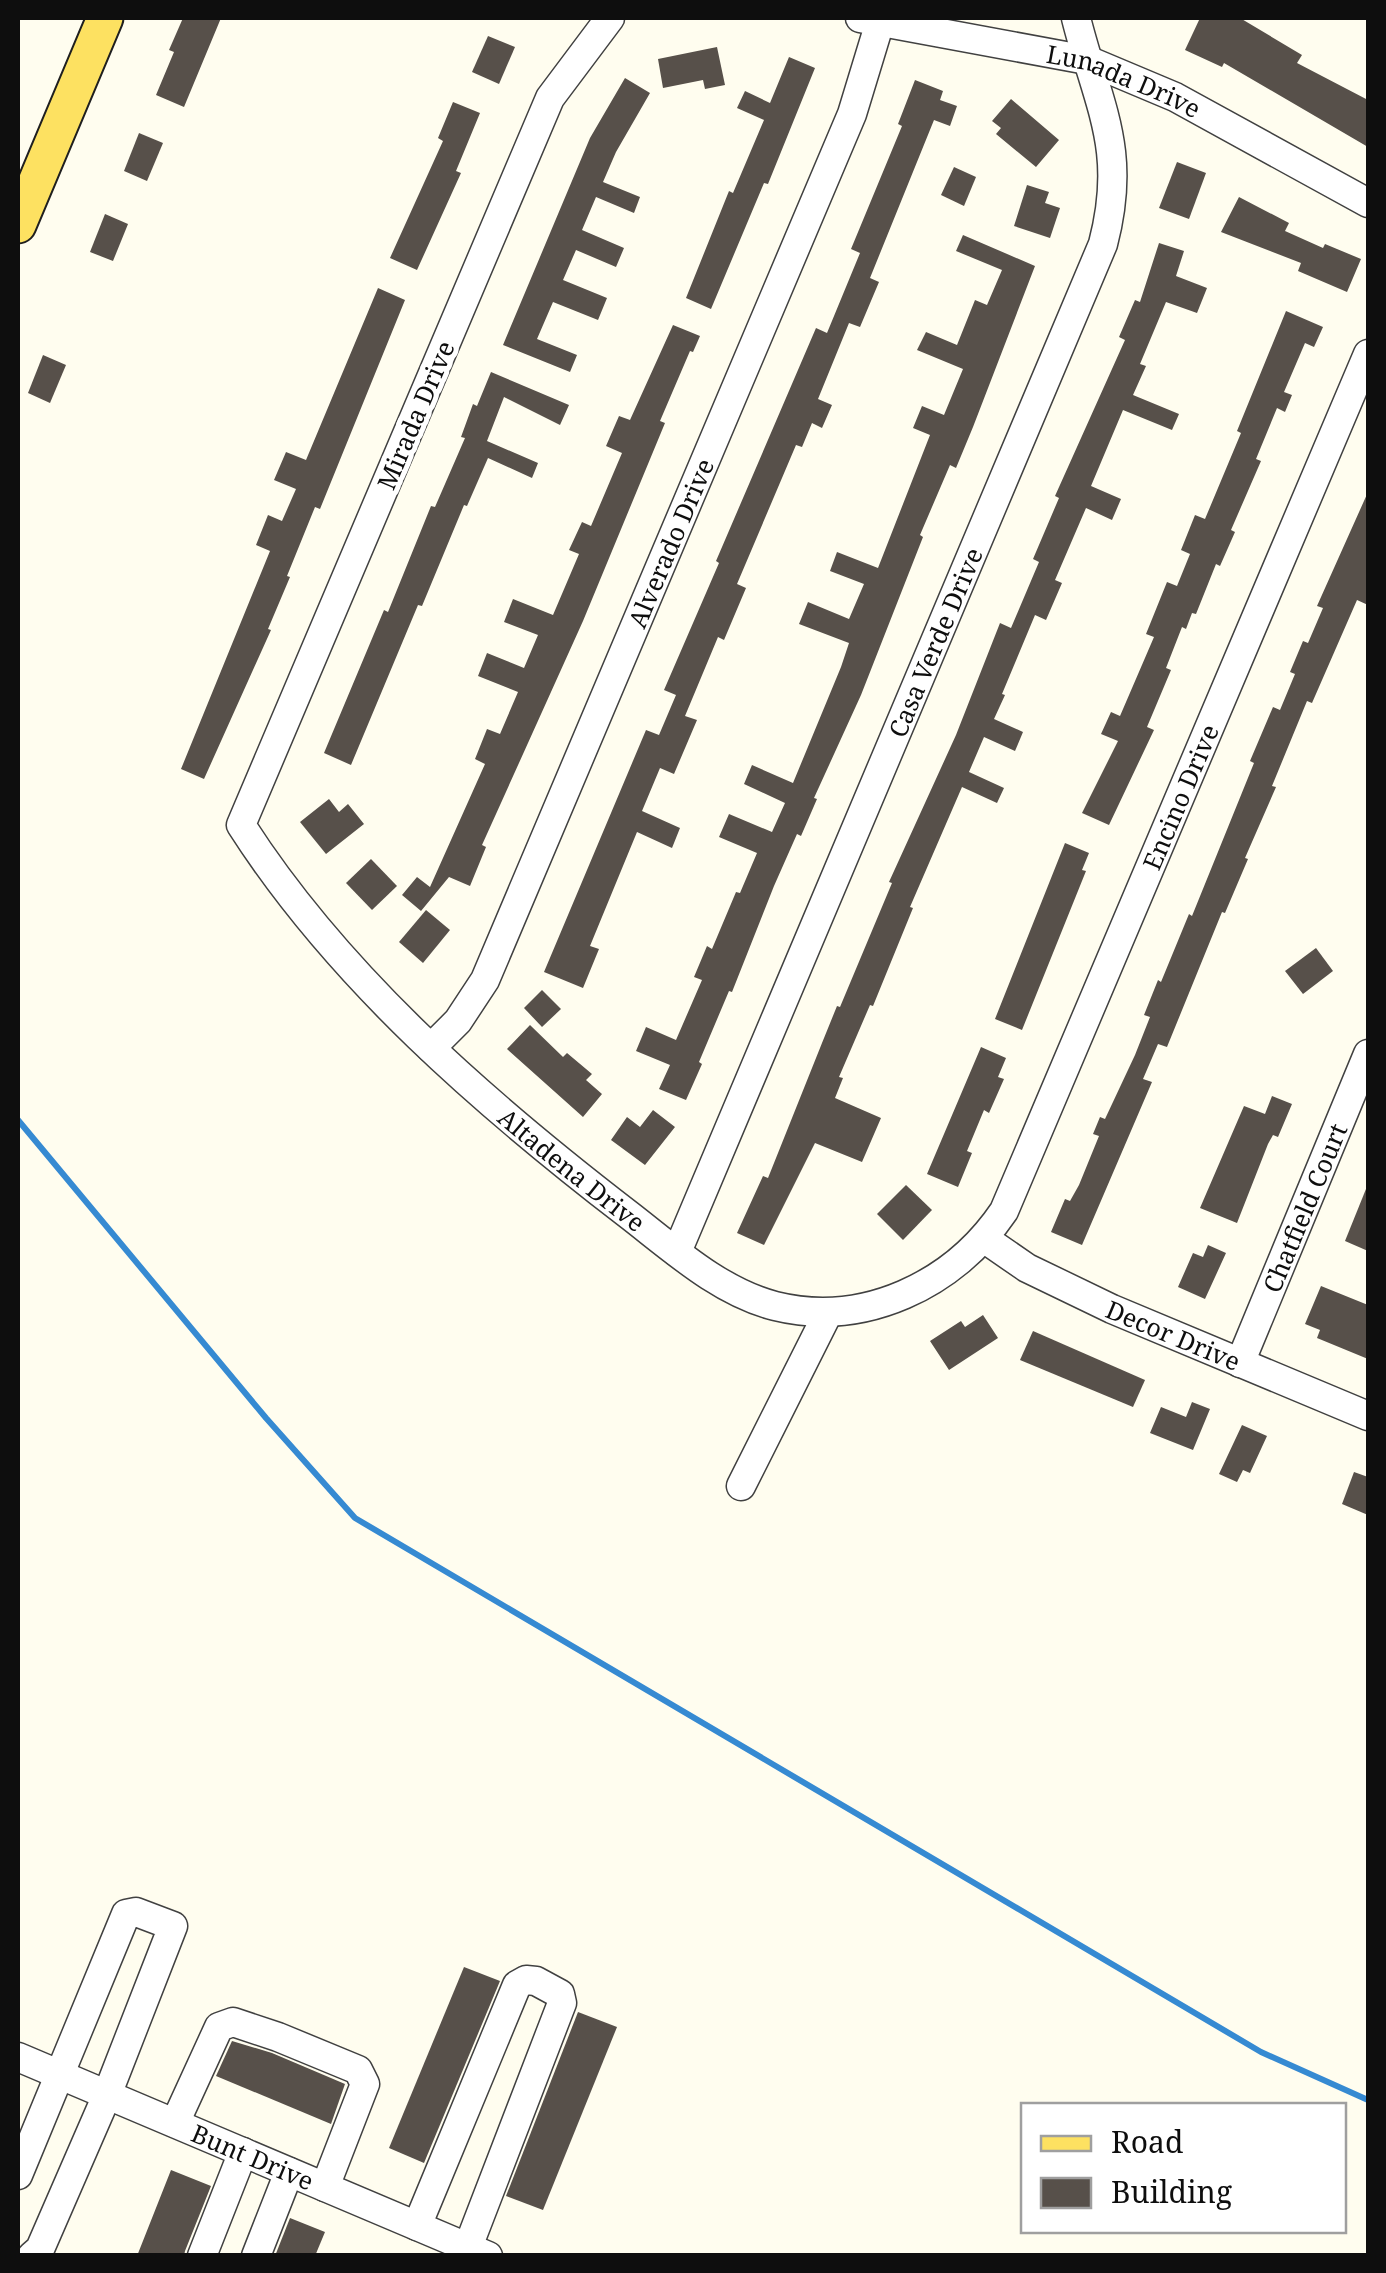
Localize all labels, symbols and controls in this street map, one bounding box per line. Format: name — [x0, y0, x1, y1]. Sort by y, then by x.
street label: Lunada Drive — [1044, 36, 1207, 125]
street label: Mirada Drive — [368, 335, 462, 495]
street label: Alverado Drive — [619, 453, 721, 633]
street label: Casa Verde Drive — [880, 542, 990, 742]
street label: Encino Drive — [1134, 719, 1226, 875]
street label: Altadena Drive — [492, 1100, 653, 1239]
street label: Chatfield Court — [1254, 1118, 1355, 1297]
street label: Decor Drive — [1101, 1292, 1246, 1378]
legend — [1021, 2103, 1346, 2233]
street label: Bunt Drive — [187, 2116, 319, 2197]
text: Road — [1111, 2121, 1183, 2162]
text: Building — [1111, 2171, 1232, 2212]

